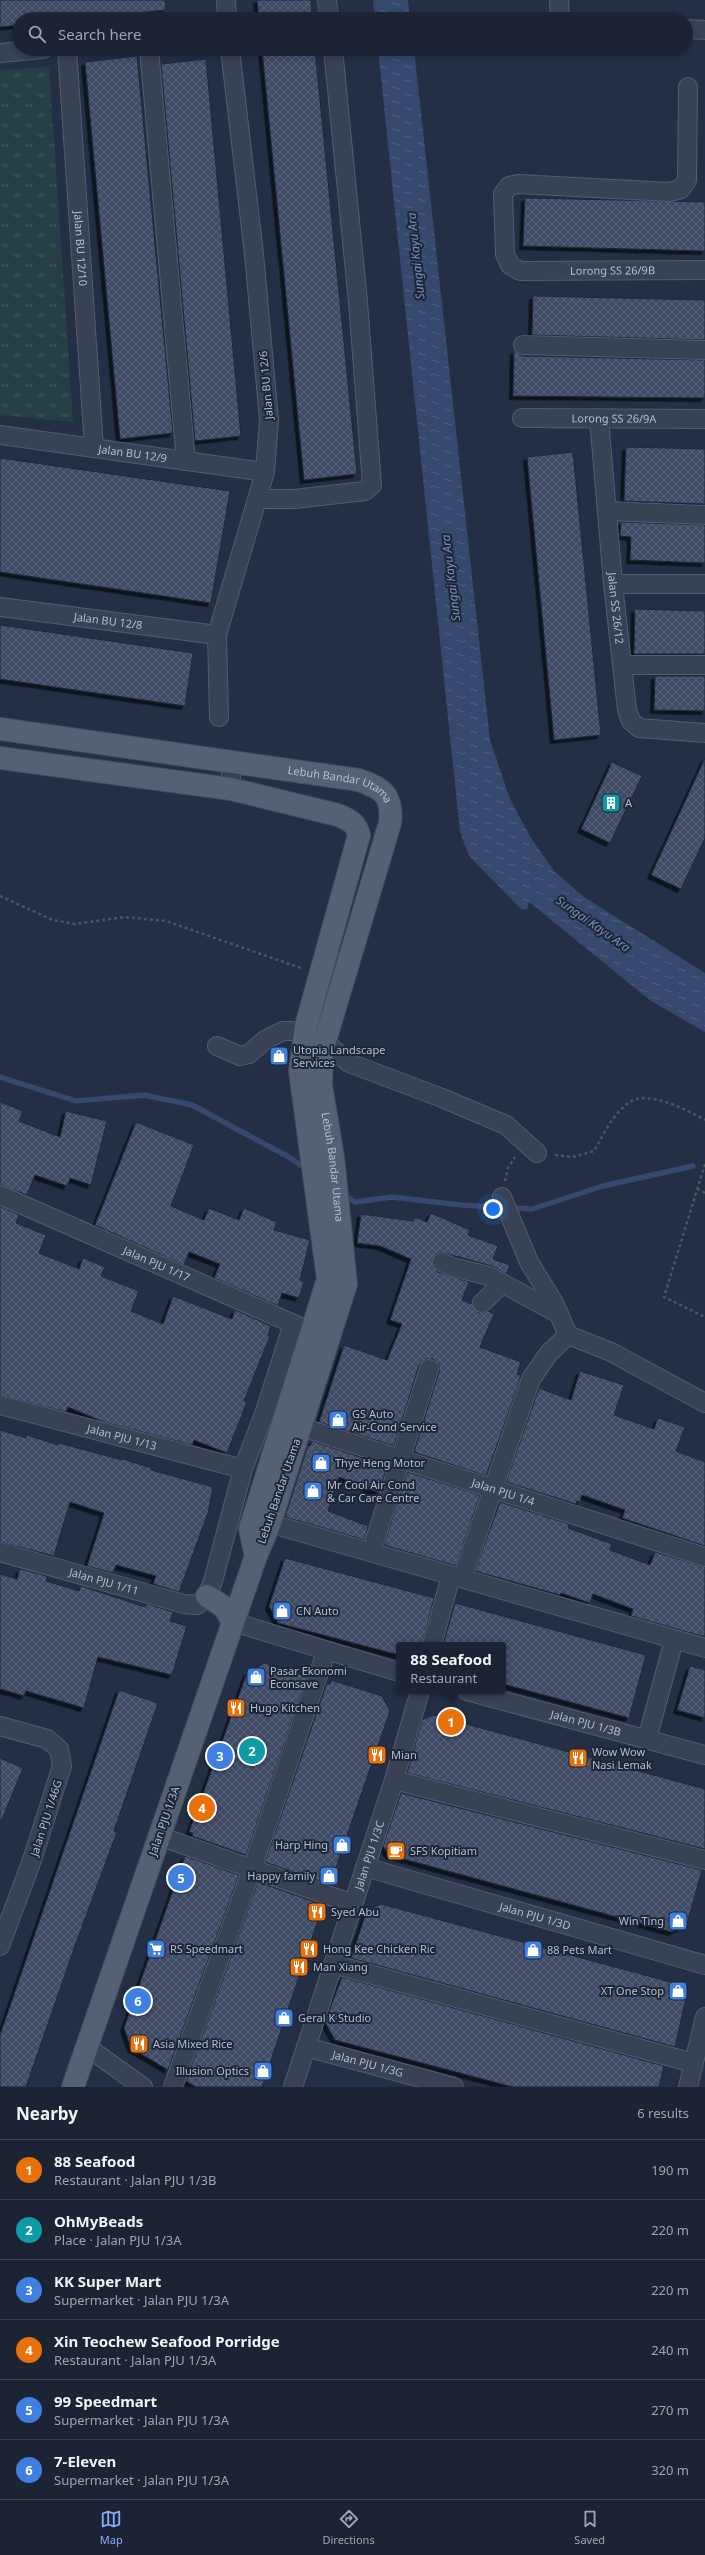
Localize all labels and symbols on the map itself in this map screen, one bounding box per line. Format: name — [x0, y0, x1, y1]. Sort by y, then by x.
street label: Jalan BU 12/10 — [71, 209, 91, 287]
water label: Sungai Kayu Ara — [402, 212, 429, 300]
street label: Lorong SS 26/9B — [570, 262, 655, 278]
street label: Jalan BU 12/6 — [255, 350, 276, 421]
street label: Lorong SS 26/9A — [572, 410, 657, 426]
street label: Jalan BU 12/9 — [97, 441, 168, 465]
water label: Sungai Kayu Ara — [437, 534, 464, 622]
street label: Jalan SS 26/12 — [605, 571, 628, 645]
street label: Jalan BU 12/8 — [72, 608, 143, 632]
street label: Lebuh Bandar Utama — [287, 762, 396, 805]
building icon: A — [600, 792, 622, 814]
place label: A — [625, 795, 633, 810]
water label: Sungai Kayu Ara — [553, 892, 634, 956]
place label: Utopia Landscape Services — [293, 1042, 386, 1070]
shop icon: Utopia Landscape Services — [268, 1045, 290, 1067]
street label: Lebuh Bandar Utama — [319, 1111, 348, 1222]
your location — [483, 1199, 503, 1219]
street label: Jalan PJU 1/17 — [120, 1242, 192, 1285]
place label: GS Auto Air-Cond Service — [352, 1406, 437, 1434]
shop icon: GS Auto Air-Cond Service — [327, 1409, 349, 1431]
street label: Jalan PJU 1/13 — [85, 1420, 158, 1453]
street label: Lebuh Bandar Utama — [253, 1436, 304, 1545]
shop icon: Thye Heng Motor — [310, 1452, 332, 1474]
place label: Thye Heng Motor — [335, 1455, 426, 1470]
street label: Jalan PJU 1/4 — [469, 1474, 537, 1509]
place label: Mr Cool Air Cond & Car Care Centre — [327, 1477, 419, 1505]
shop icon: Mr Cool Air Cond & Car Care Centre — [302, 1480, 324, 1502]
street label: Jalan PJU 1/11 — [67, 1564, 140, 1598]
shop icon: CN Auto — [271, 1600, 293, 1622]
place label: CN Auto — [296, 1603, 339, 1618]
place label: Pasar Ekonomi Econsave — [270, 1663, 347, 1691]
shop icon: Pasar Ekonomi Econsave — [245, 1666, 267, 1688]
restaurant icon: Hugo Kitchen — [225, 1697, 247, 1719]
place label: Hugo Kitchen — [250, 1700, 320, 1715]
street label: Jalan PJU 1/3B — [548, 1706, 623, 1739]
pin: 1 — [438, 1707, 464, 1737]
pin: 2 — [239, 1736, 265, 1766]
pin: 3 — [207, 1741, 233, 1771]
restaurant icon: Mian — [366, 1744, 388, 1766]
place label: Wow Wow Nasi Lemak — [592, 1744, 652, 1772]
place label: Mian — [391, 1747, 417, 1762]
restaurant icon: Wow Wow Nasi Lemak — [567, 1747, 589, 1769]
street label: Jalan PJU 1/46G — [26, 1778, 65, 1859]
street label: Jalan PJU 1/3A — [144, 1783, 183, 1858]
pin: 4 — [189, 1793, 215, 1823]
street label: Jalan PJU 1/3C — [350, 1818, 387, 1893]
shop icon: Harp Hing — [331, 1834, 353, 1856]
place label: Harp Hing — [275, 1837, 328, 1852]
cafe icon: SFS Kopitiam — [385, 1840, 407, 1862]
place label: SFS Kopitiam — [410, 1843, 477, 1858]
pin: 5 — [168, 1863, 194, 1893]
shop icon: Happy family — [318, 1865, 340, 1887]
place label: Happy family — [247, 1868, 315, 1883]
street label: Jalan PJU 1/3D — [497, 1898, 572, 1933]
restaurant icon: Syed Abu — [306, 1901, 328, 1923]
place label: Syed Abu — [331, 1904, 379, 1919]
shop icon: Win Ting — [667, 1910, 689, 1932]
place label: Win Ting — [619, 1913, 664, 1928]
supermarket icon: RS Speedmart — [145, 1938, 167, 1960]
restaurant icon: Hong Kee Chicken Ric — [298, 1938, 320, 1960]
shop icon: 88 Pets Mart — [522, 1939, 544, 1961]
place label: RS Speedmart — [170, 1941, 243, 1956]
place label: Hong Kee Chicken Ric — [323, 1941, 435, 1956]
place label: 88 Pets Mart — [547, 1942, 612, 1957]
restaurant icon: Man Xiang — [288, 1956, 310, 1978]
place label: Man Xiang — [313, 1959, 368, 1974]
shop icon: XT One Stop — [667, 1980, 689, 2002]
place label: XT One Stop — [601, 1983, 664, 1998]
pin: 6 — [125, 1986, 151, 2016]
shop icon: Geral K Studio — [273, 2007, 295, 2029]
place label: Geral K Studio — [298, 2010, 371, 2025]
restaurant icon: Asia Mixed Rice — [128, 2033, 150, 2055]
place label: Asia Mixed Rice — [153, 2036, 233, 2051]
street label: Jalan PJU 1/3G — [330, 2046, 405, 2080]
shop icon: Illusion Optics — [252, 2060, 274, 2082]
place label: Illusion Optics — [176, 2063, 249, 2078]

